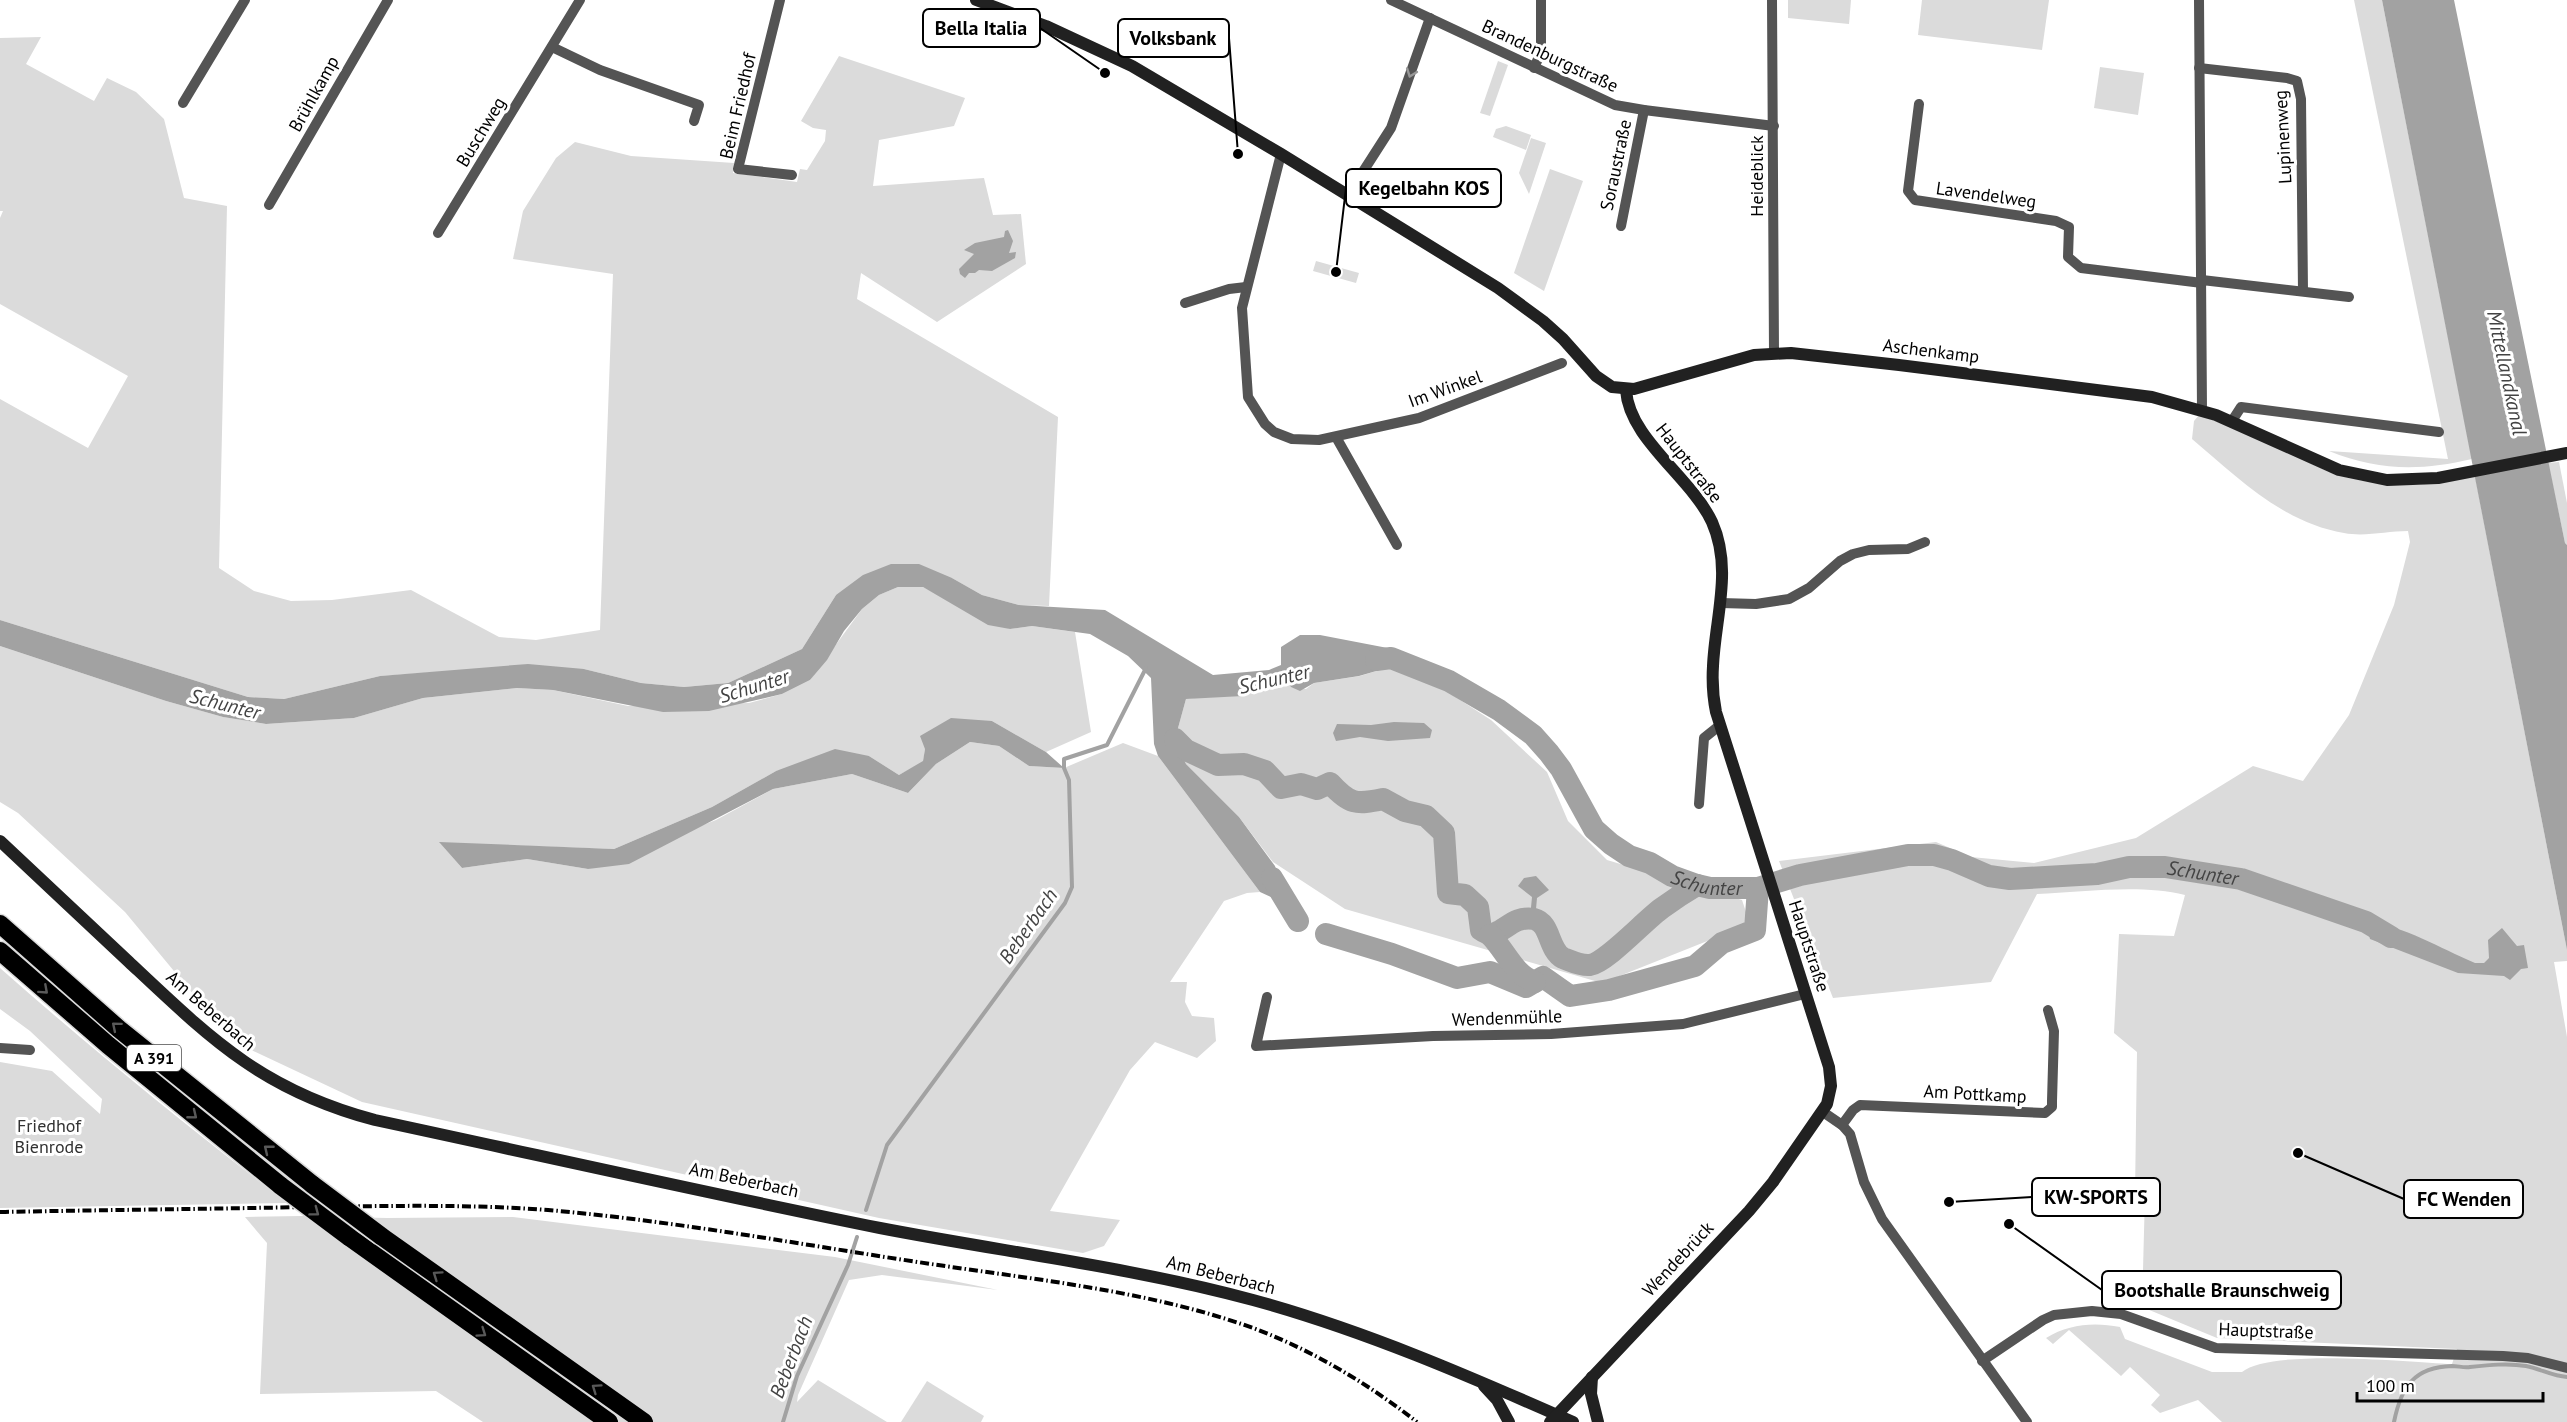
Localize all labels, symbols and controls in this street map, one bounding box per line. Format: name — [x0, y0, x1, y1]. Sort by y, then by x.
callout: Bella Italia — [923, 9, 1040, 47]
street label: Brandenburgstraße — [1478, 14, 1622, 97]
text: Bella Italia — [935, 15, 1027, 41]
callout: Volksbank — [1118, 19, 1229, 57]
text: Volksbank — [1129, 25, 1217, 51]
street label: Beim Friedhof — [714, 49, 761, 161]
street label: Brühlkamp — [283, 52, 344, 136]
one-way arrow — [1405, 67, 1418, 78]
street label: Lupinenweg — [2269, 90, 2296, 184]
street label: Buschweg — [451, 93, 510, 171]
street label: Soraustraße — [1595, 117, 1636, 213]
street label: Heideblick — [1745, 135, 1768, 217]
callout: Kegelbahn KOS — [1346, 169, 1501, 207]
text: Kegelbahn KOS — [1358, 175, 1490, 201]
street label: Lavendelweg — [1934, 176, 2038, 213]
water label: Mittellandkanal — [2481, 308, 2533, 438]
street label: Aschenkamp — [1882, 333, 1981, 368]
street label: Im Winkel — [1405, 364, 1485, 412]
street label: Hauptstraße — [1651, 418, 1728, 507]
water label: Schunter — [1236, 658, 1313, 700]
water label: Schunter — [716, 663, 794, 709]
water label: Schunter — [187, 683, 264, 726]
water label: Schunter — [2165, 854, 2242, 892]
water label: Schunter — [1668, 864, 1743, 901]
water label: Beberbach — [993, 883, 1063, 969]
street label: Hauptstraße — [1784, 897, 1835, 995]
street label: Am Beberbach — [162, 965, 261, 1056]
one-way arrow — [37, 983, 47, 994]
street label: Wendenmühle — [1451, 1004, 1563, 1031]
one-way arrow — [112, 1022, 123, 1033]
road number: A 391 — [127, 1045, 181, 1071]
street label: Am Pottkamp — [1923, 1079, 2027, 1108]
one-way arrow — [186, 1108, 197, 1119]
park label: Friedhof Bienrode — [15, 1114, 83, 1158]
one-way arrow — [263, 1145, 274, 1156]
street label: Am Beberbach — [687, 1157, 801, 1202]
callout: KW-SPORTS — [2032, 1178, 2160, 1216]
callout: FC Wenden — [2404, 1180, 2523, 1218]
text: KW-SPORTS — [2044, 1184, 2148, 1210]
text: FC Wenden — [2417, 1186, 2511, 1212]
one-way arrow — [308, 1204, 319, 1215]
street label: Wendebrück — [1637, 1216, 1718, 1301]
street label: Am Beberbach — [1164, 1250, 1278, 1299]
one-way arrow — [433, 1271, 444, 1282]
callout: Bootshalle Braunschweig — [2102, 1271, 2341, 1309]
text: Bootshalle Braunschweig — [2114, 1277, 2330, 1303]
water label: Beberbach — [763, 1312, 819, 1402]
street label: Hauptstraße — [2218, 1317, 2314, 1344]
one-way arrow — [476, 1325, 487, 1336]
scale bar — [2357, 1365, 2543, 1403]
text: 100 m — [2366, 1374, 2415, 1397]
one-way arrow — [591, 1384, 602, 1395]

